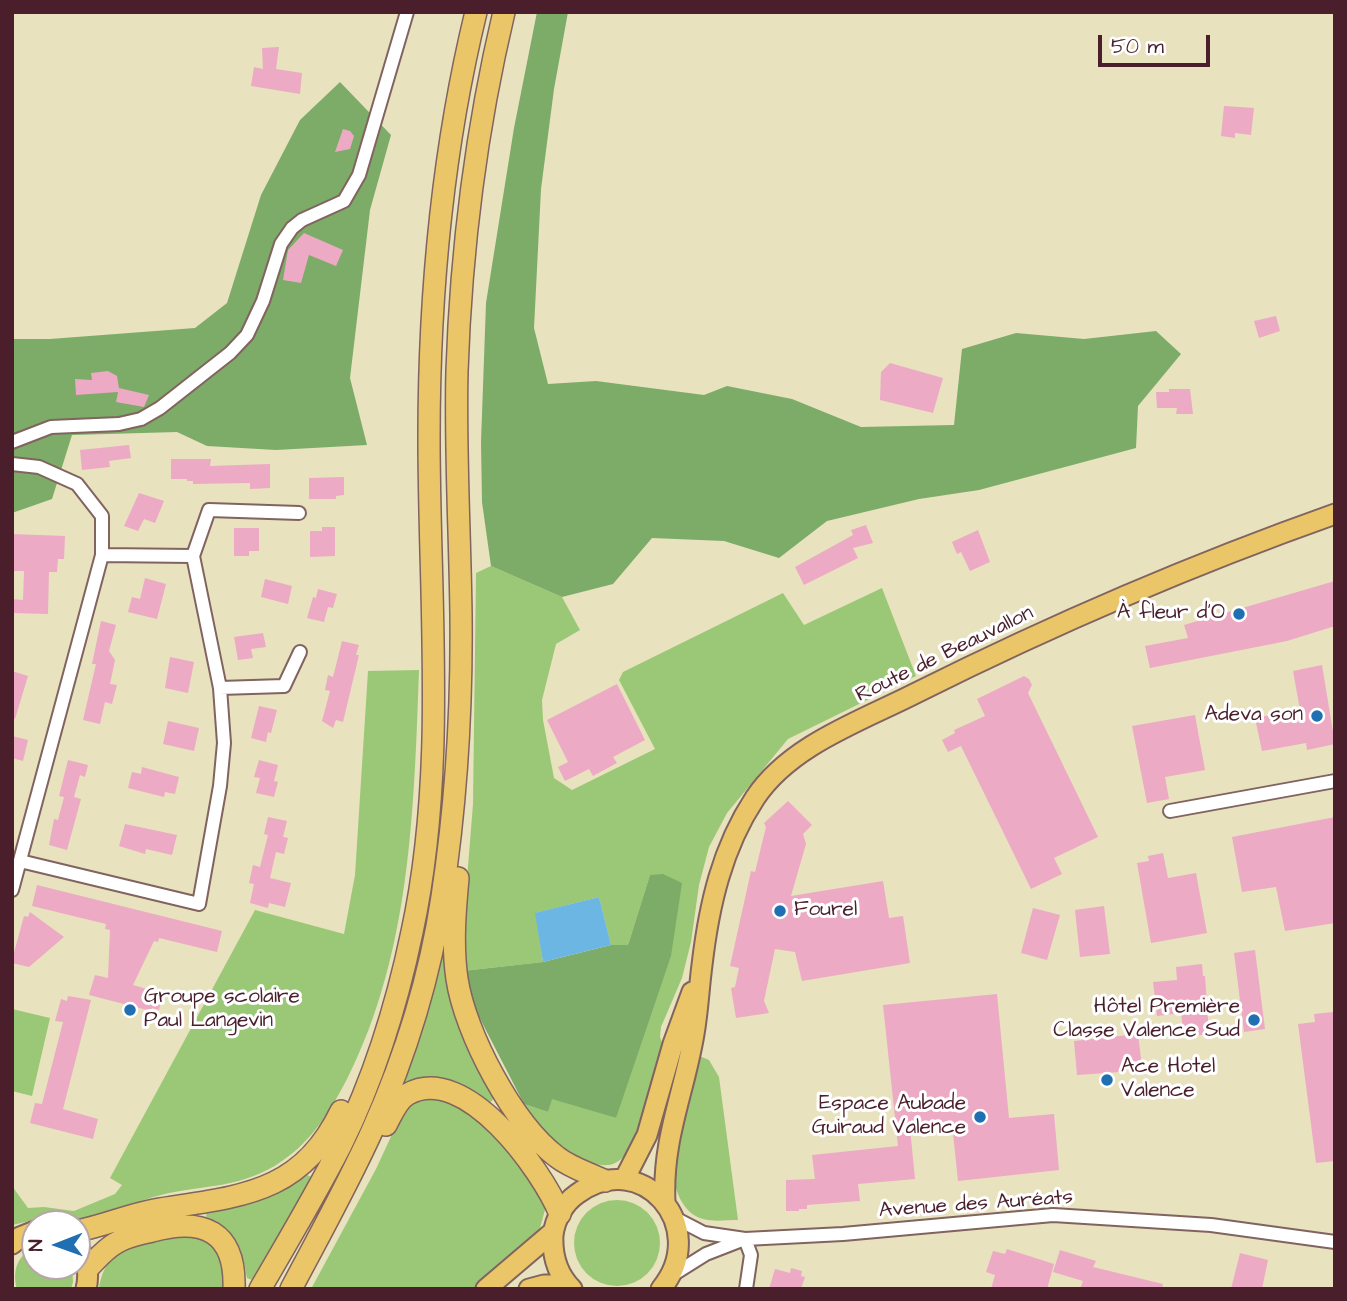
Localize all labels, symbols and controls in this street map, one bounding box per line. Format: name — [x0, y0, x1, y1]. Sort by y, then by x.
scale bar — [1102, 21, 1214, 65]
text: 50 m — [1111, 32, 1164, 61]
street label: Route de Beauvallon — [852, 601, 1038, 709]
place label: À fleur d'O — [1117, 601, 1225, 627]
marker: À fleur d'O — [1231, 606, 1247, 622]
place label: Adeva son — [1205, 703, 1303, 729]
marker: Adeva son — [1309, 708, 1325, 724]
place label: Fourel — [794, 898, 857, 924]
marker: Fourel — [772, 903, 788, 919]
place label: Groupe scolaire Paul Langevin — [144, 985, 300, 1035]
place label: Hôtel Première Classe Valence Sud — [1053, 995, 1240, 1045]
marker: Groupe scolaire Paul Langevin — [122, 1002, 138, 1018]
marker: Hôtel Première Classe Valence Sud — [1246, 1012, 1262, 1028]
place label: Ace Hotel Valence — [1121, 1055, 1215, 1105]
marker: Ace Hotel Valence — [1099, 1072, 1115, 1088]
place label: Espace Aubade Guiraud Valence — [812, 1092, 966, 1142]
marker: Espace Aubade Guiraud Valence — [972, 1109, 988, 1125]
street label: Avenue des Auréats — [878, 1186, 1074, 1224]
north arrow — [21, 1210, 91, 1280]
text: N — [23, 1239, 50, 1252]

